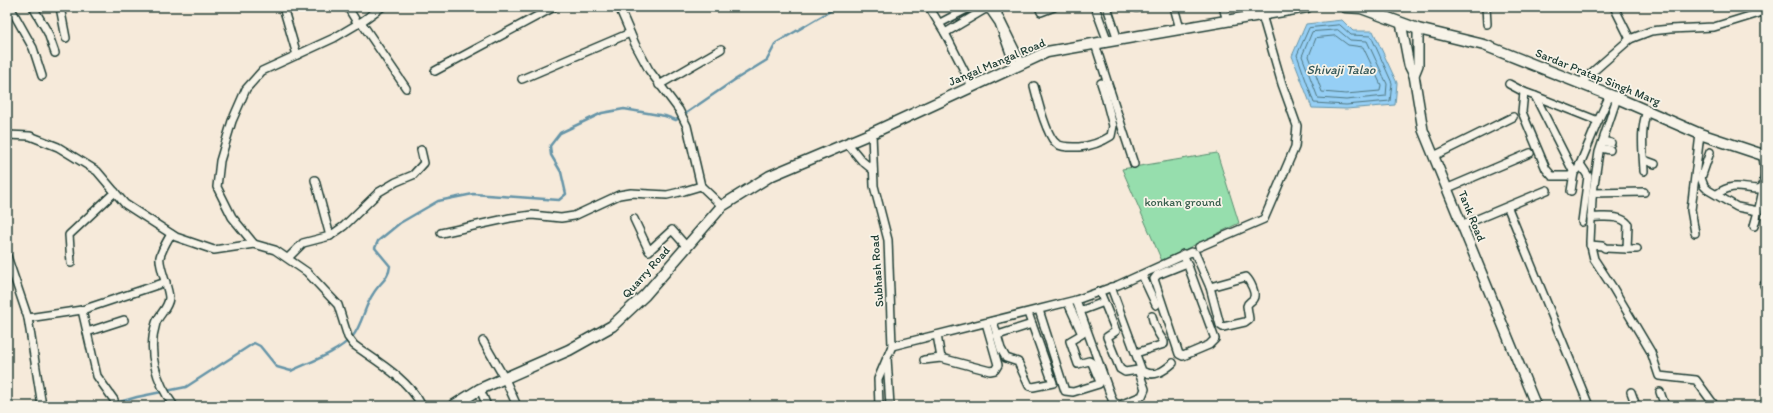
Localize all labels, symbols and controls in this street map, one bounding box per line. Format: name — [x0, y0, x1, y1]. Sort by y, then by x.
street label: Jangal Mangal Road — [946, 35, 1048, 89]
street label: Sardar Pratap Singh Marg — [1533, 45, 1663, 109]
water label: Shivaji Talao — [1307, 62, 1376, 77]
street label: Tank Road — [1455, 188, 1489, 244]
park label: konkan ground — [1144, 195, 1222, 209]
street label: Subhash Road — [867, 234, 887, 308]
street label: Quarry Road — [619, 243, 673, 301]

